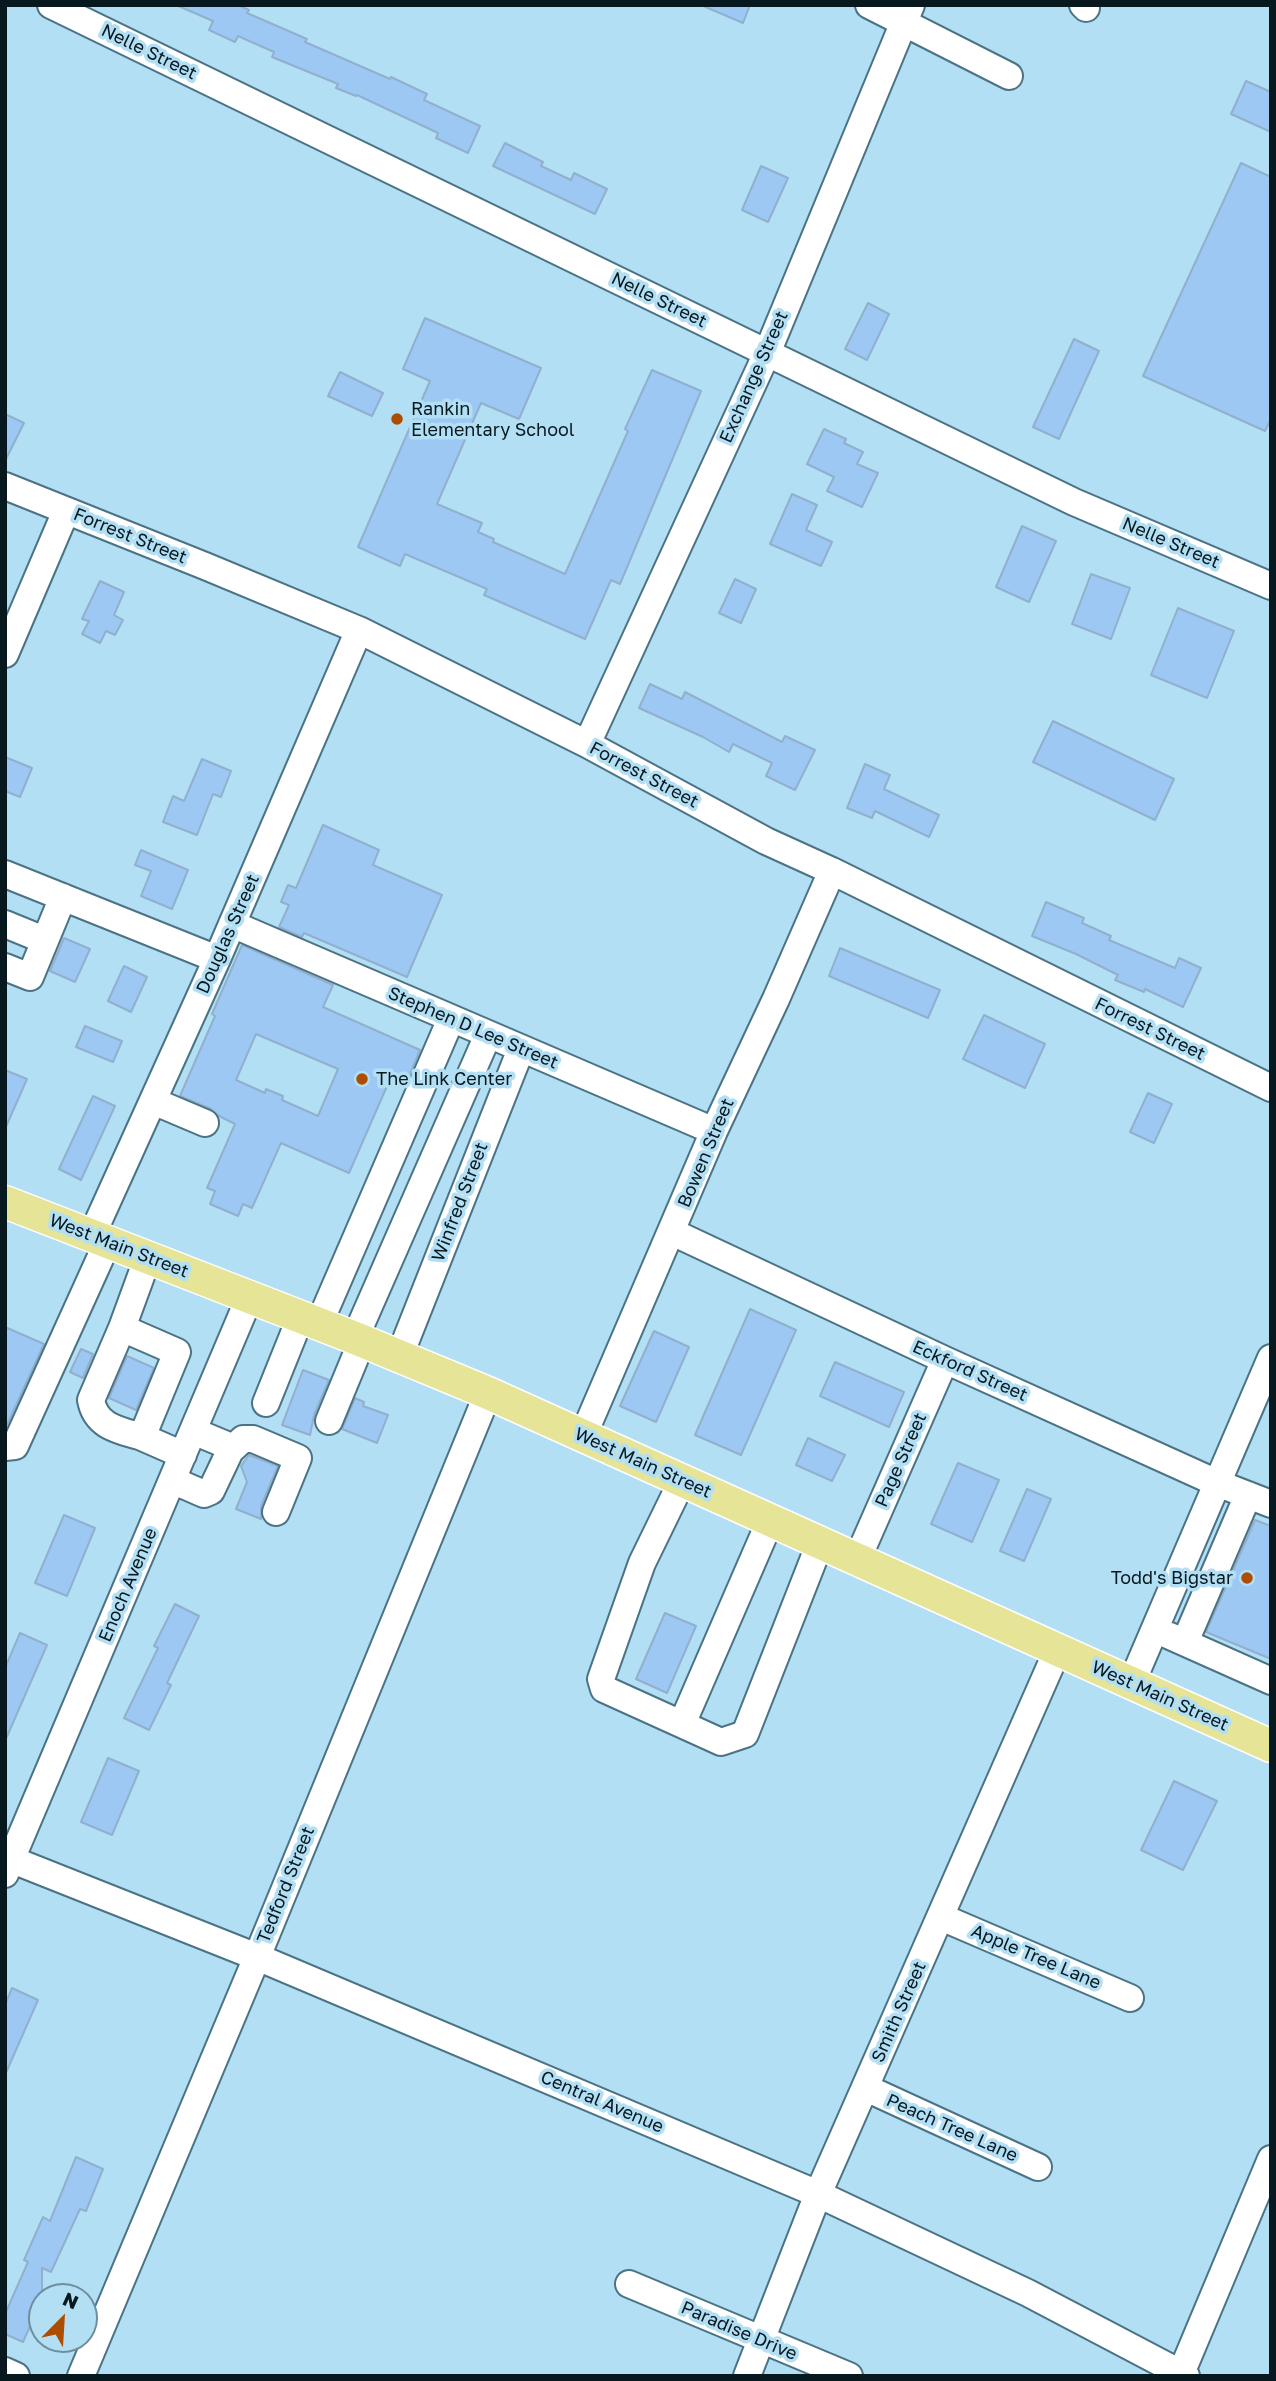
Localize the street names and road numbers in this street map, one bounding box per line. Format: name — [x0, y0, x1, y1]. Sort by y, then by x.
street label: Nelle Street — [98, 20, 200, 84]
street label: Nelle Street — [608, 268, 710, 332]
street label: Exchange Street — [715, 308, 793, 446]
street label: Forrest Street — [70, 503, 190, 569]
street label: Nelle Street — [1119, 513, 1223, 573]
street label: Forrest Street — [586, 737, 702, 813]
street label: Douglas Street — [192, 871, 264, 997]
street label: Stephen D Lee Street — [385, 982, 561, 1074]
street label: Forrest Street — [1091, 993, 1209, 1065]
street label: Bowen Street — [673, 1095, 739, 1211]
street label: Winfred Street — [427, 1139, 493, 1265]
street label: West Main Street — [46, 1209, 192, 1283]
street label: Eckford Street — [909, 1336, 1031, 1406]
street label: Page Street — [871, 1409, 931, 1511]
street label: West Main Street — [571, 1423, 715, 1503]
street label: Enoch Avenue — [94, 1525, 162, 1645]
street label: West Main Street — [1088, 1656, 1232, 1736]
street label: Tedford Street — [253, 1824, 319, 1946]
street label: Apple Tree Lane — [968, 1920, 1104, 1994]
street label: Smith Street — [867, 1958, 931, 2066]
street label: Central Avenue — [537, 2066, 667, 2138]
street label: Peach Tree Lane — [883, 2089, 1021, 2167]
street label: Paradise Drive — [678, 2297, 800, 2365]

